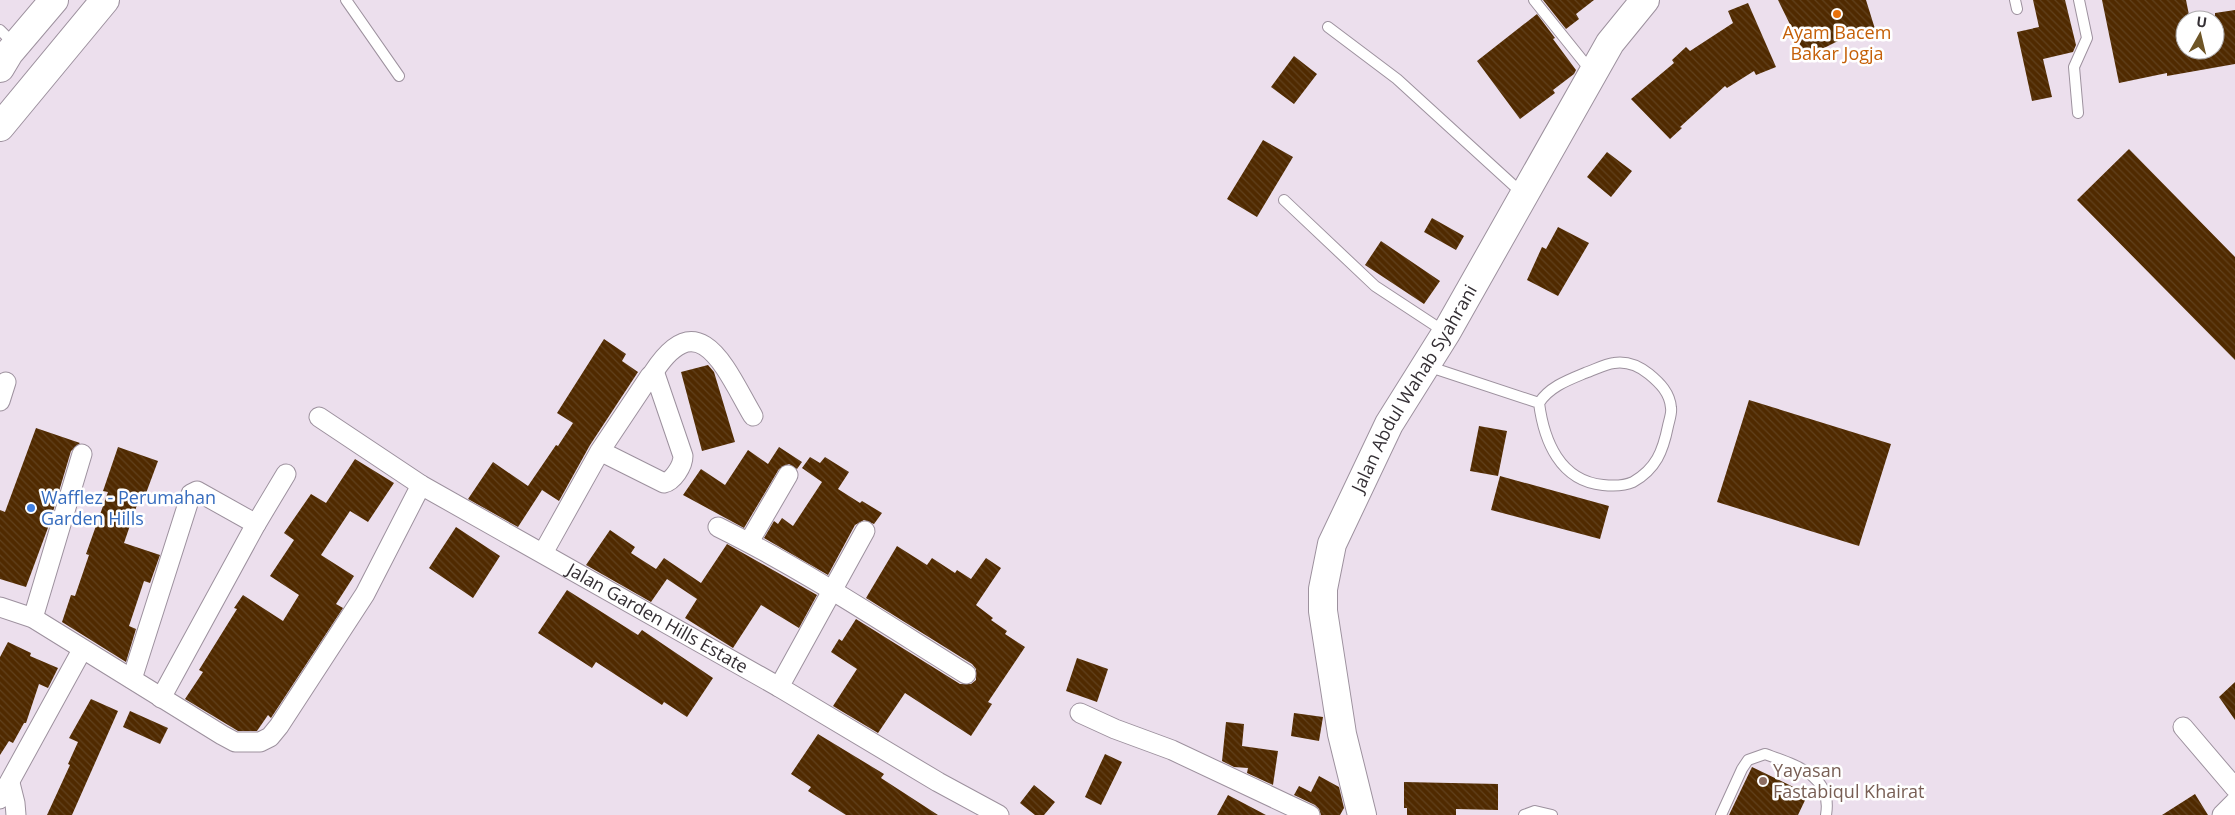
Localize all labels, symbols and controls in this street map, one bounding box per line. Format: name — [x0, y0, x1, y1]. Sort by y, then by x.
marker: Ayam Bacem Bakar Jogja — [1831, 8, 1843, 20]
north arrow — [2175, 10, 2225, 60]
text: U — [2195, 11, 2208, 32]
place label: Ayam Bacem Bakar Jogja — [1783, 20, 1891, 65]
street label: Jalan Abdul Wahab Syahrani — [1345, 280, 1482, 498]
place label: Wafflez - Perumahan Garden Hills — [41, 485, 216, 530]
marker: Wafflez - Perumahan Garden Hills — [25, 502, 37, 514]
street label: Jalan Garden Hills Estate — [561, 556, 753, 678]
place label: Yayasan Fastabiqul Khairat — [1773, 758, 1925, 803]
marker: Yayasan Fastabiqul Khairat — [1757, 775, 1769, 787]

